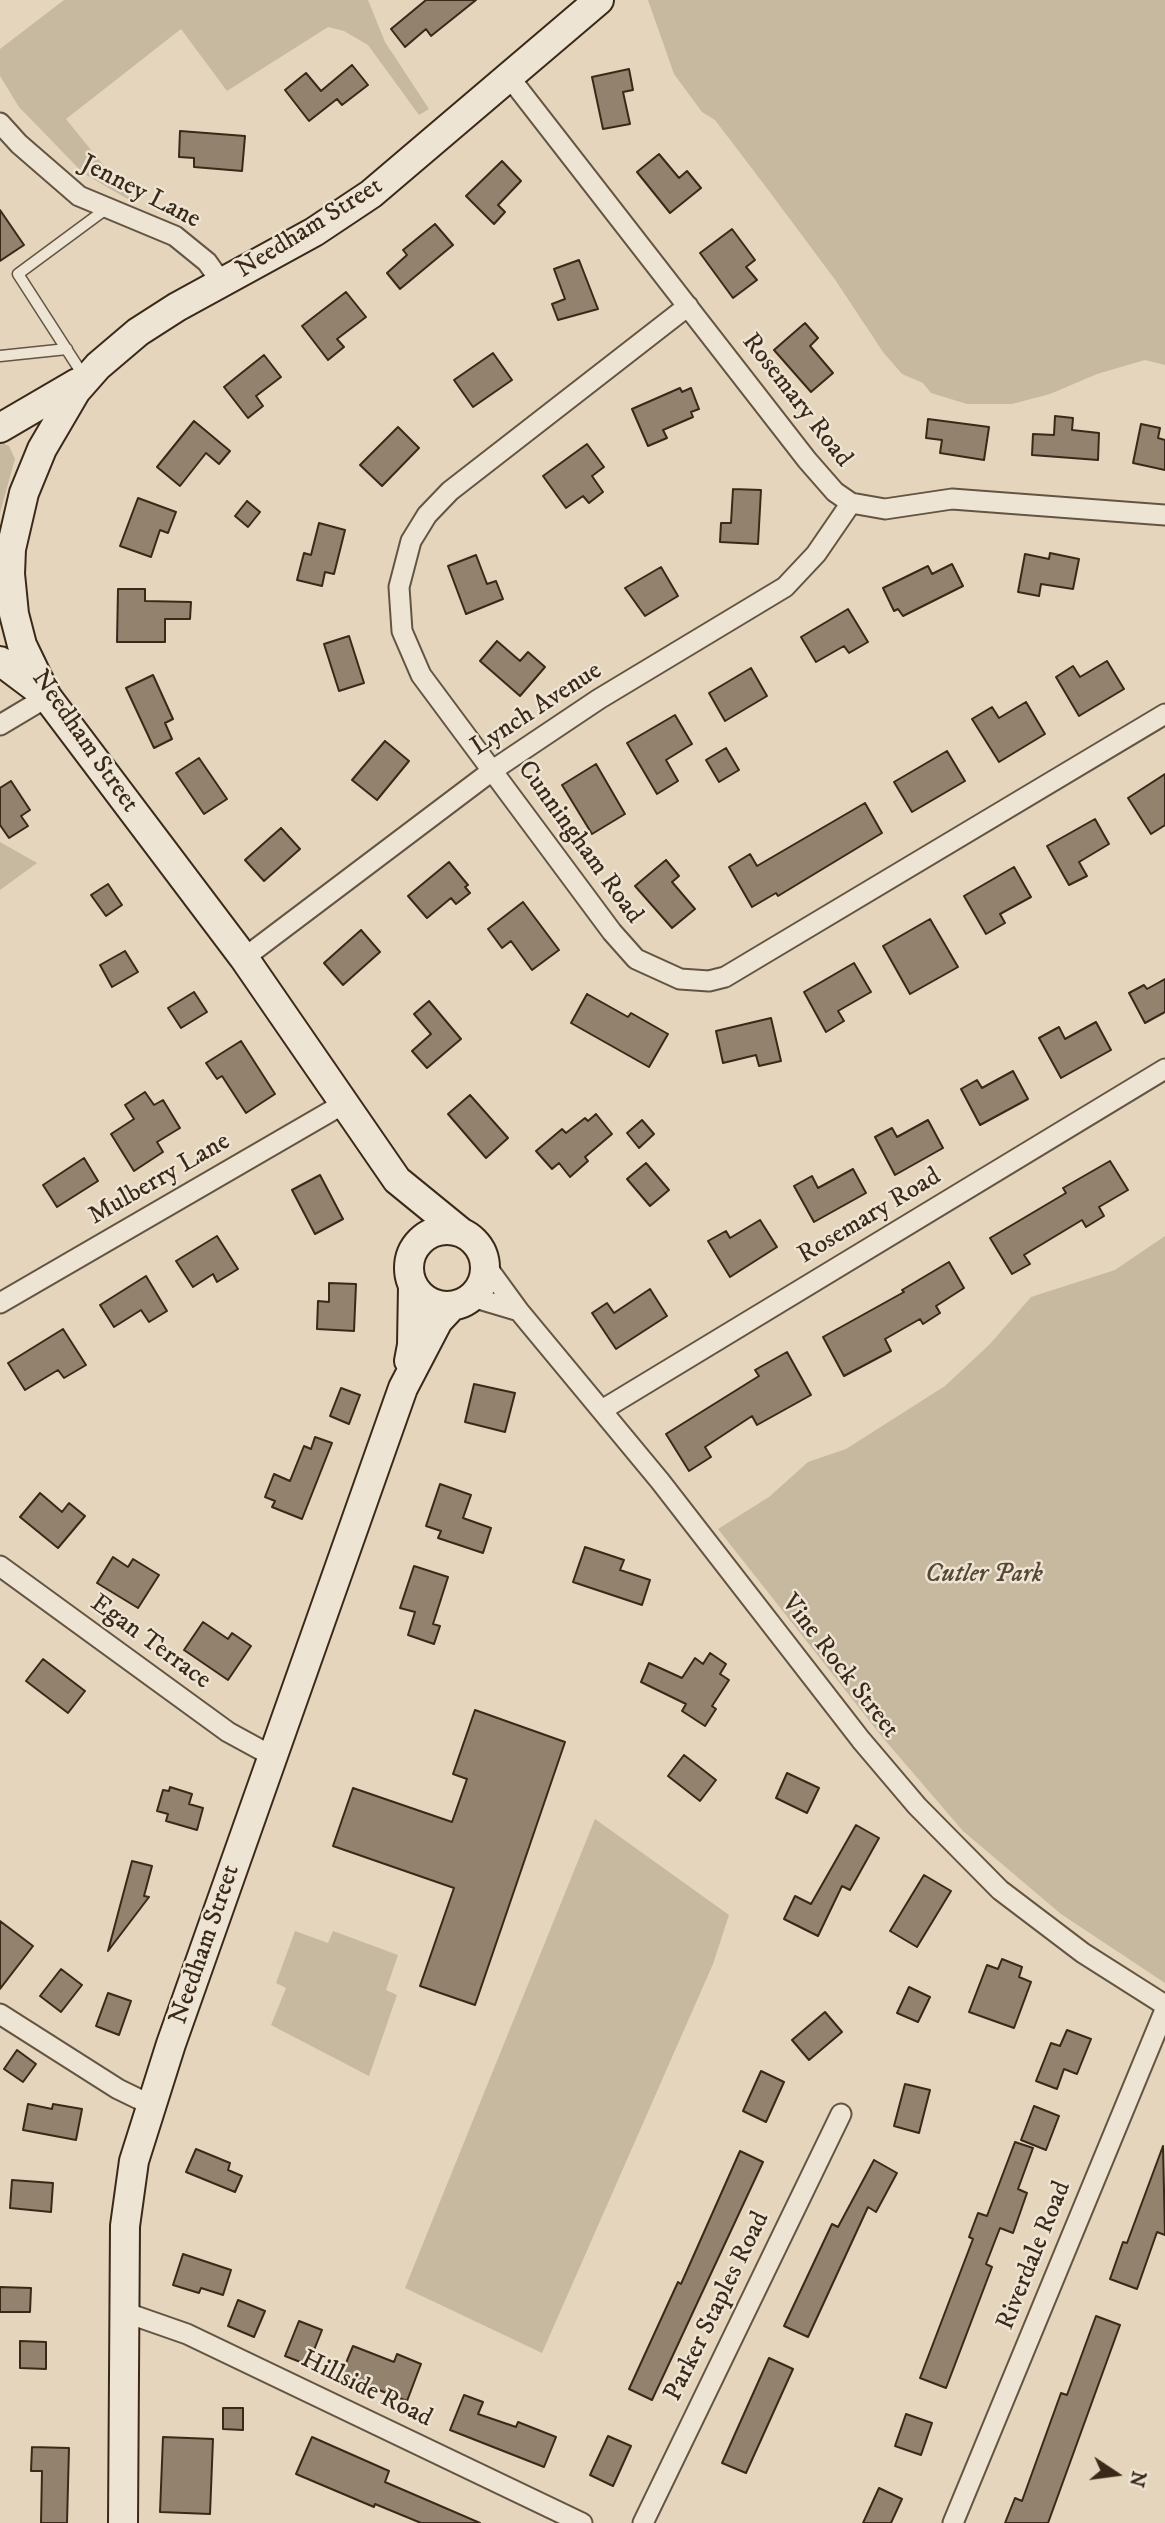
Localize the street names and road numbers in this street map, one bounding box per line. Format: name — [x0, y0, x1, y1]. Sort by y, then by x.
street label: Jenney Lane — [75, 149, 205, 237]
street label: Needham Street — [231, 172, 389, 286]
street label: Rosemary Road — [734, 328, 858, 474]
street label: Lynch Avenue — [466, 656, 608, 764]
street label: Needham Street — [23, 665, 145, 819]
street label: Cunningham Road — [509, 756, 649, 930]
street label: Mulberry Lane — [84, 1127, 236, 1233]
street label: Rosemary Road — [793, 1162, 947, 1272]
street label: Egan Terrace — [84, 1589, 216, 1697]
street label: Vine Rock Street — [773, 1589, 905, 1745]
street label: Needham Street — [164, 1861, 248, 2029]
street label: Riverdale Road — [991, 2177, 1079, 2335]
street label: Parker Staples Road — [659, 2207, 777, 2407]
street label: Hillside Road — [295, 2345, 437, 2435]

